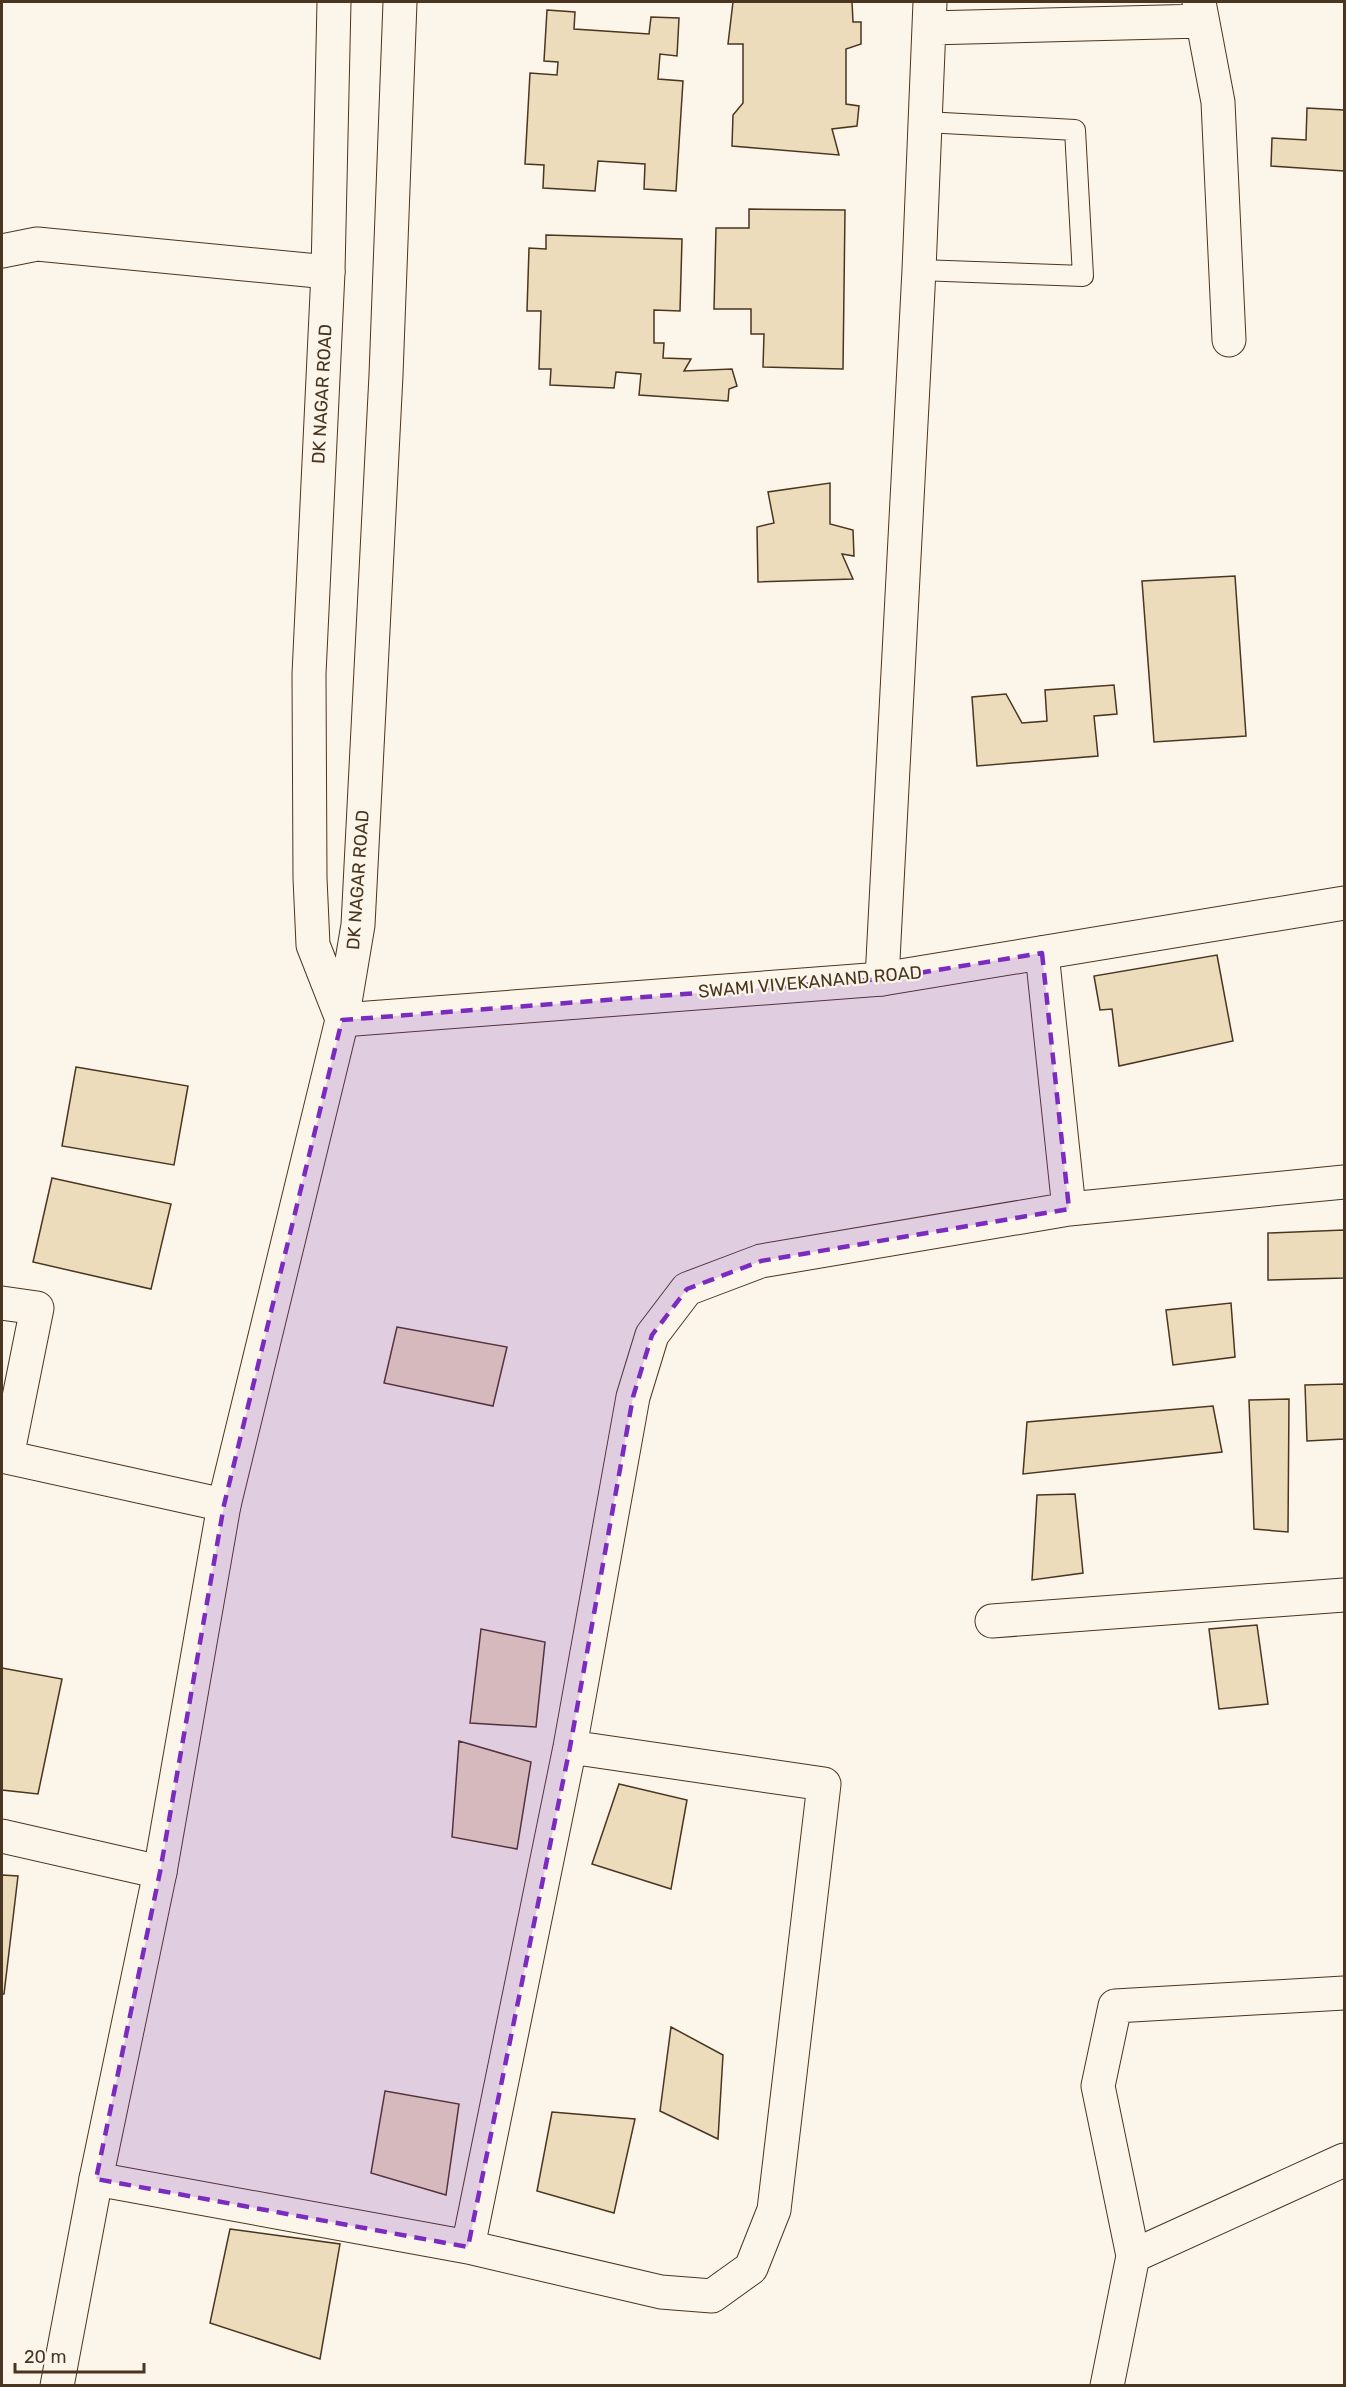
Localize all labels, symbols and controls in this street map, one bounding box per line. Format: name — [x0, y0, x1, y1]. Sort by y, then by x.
street label: DK NAGAR ROAD — [307, 323, 337, 465]
street label: DK NAGAR ROAD — [342, 809, 374, 951]
street label: SWAMI VIVEKANAND ROAD — [697, 961, 923, 1003]
scale bar — [15, 2336, 144, 2374]
text: 20 m — [24, 2346, 66, 2368]

